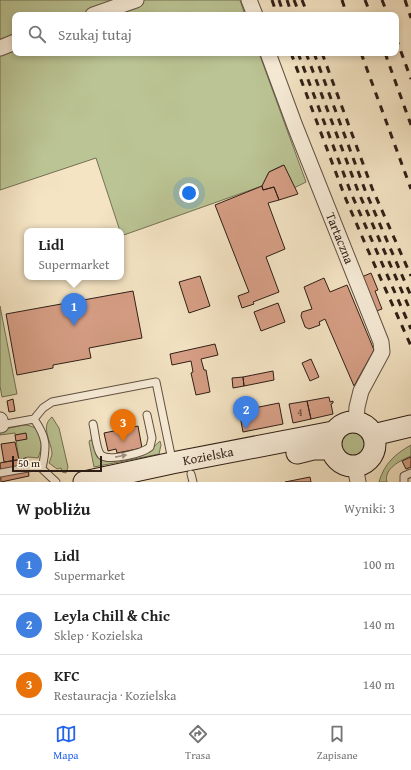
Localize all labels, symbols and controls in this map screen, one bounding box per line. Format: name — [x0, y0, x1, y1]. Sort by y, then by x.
search box — [12, 12, 399, 56]
icon: search — [26, 23, 48, 45]
text: Szukaj tutaj — [58, 24, 132, 45]
your location — [179, 183, 199, 203]
street label: Tartaczna — [321, 209, 359, 267]
popup — [24, 228, 124, 280]
text: Lidl — [38, 234, 64, 255]
text: Supermarket — [38, 255, 110, 274]
pin: 1 — [61, 293, 87, 326]
pin: 2 — [233, 396, 259, 429]
house number: 4 — [297, 404, 303, 420]
pin: 3 — [110, 409, 136, 442]
street label: Kozielska — [181, 442, 236, 470]
one-way arrow — [115, 453, 127, 459]
scale bar — [12, 454, 102, 473]
text: 50 m — [18, 455, 40, 471]
text: W pobliżu — [16, 496, 91, 521]
text: Wyniki: 3 — [344, 499, 395, 518]
text: Lidl — [54, 545, 80, 566]
text: 1 — [26, 555, 32, 574]
text: 100 m — [363, 555, 395, 574]
text: Supermarket — [54, 566, 125, 585]
text: Leyla Chill & Chic — [54, 605, 170, 626]
text: 2 — [26, 615, 32, 634]
text: 140 m — [363, 615, 395, 634]
text: Sklep · Kozielska — [54, 626, 143, 645]
text: KFC — [54, 665, 80, 686]
text: 3 — [26, 675, 32, 694]
text: 140 m — [363, 675, 395, 694]
text: Restauracja · Kozielska — [54, 686, 177, 705]
tab: Mapa — [53, 723, 79, 763]
tab: Trasa — [185, 723, 210, 763]
tab: Zapisane — [317, 723, 358, 763]

